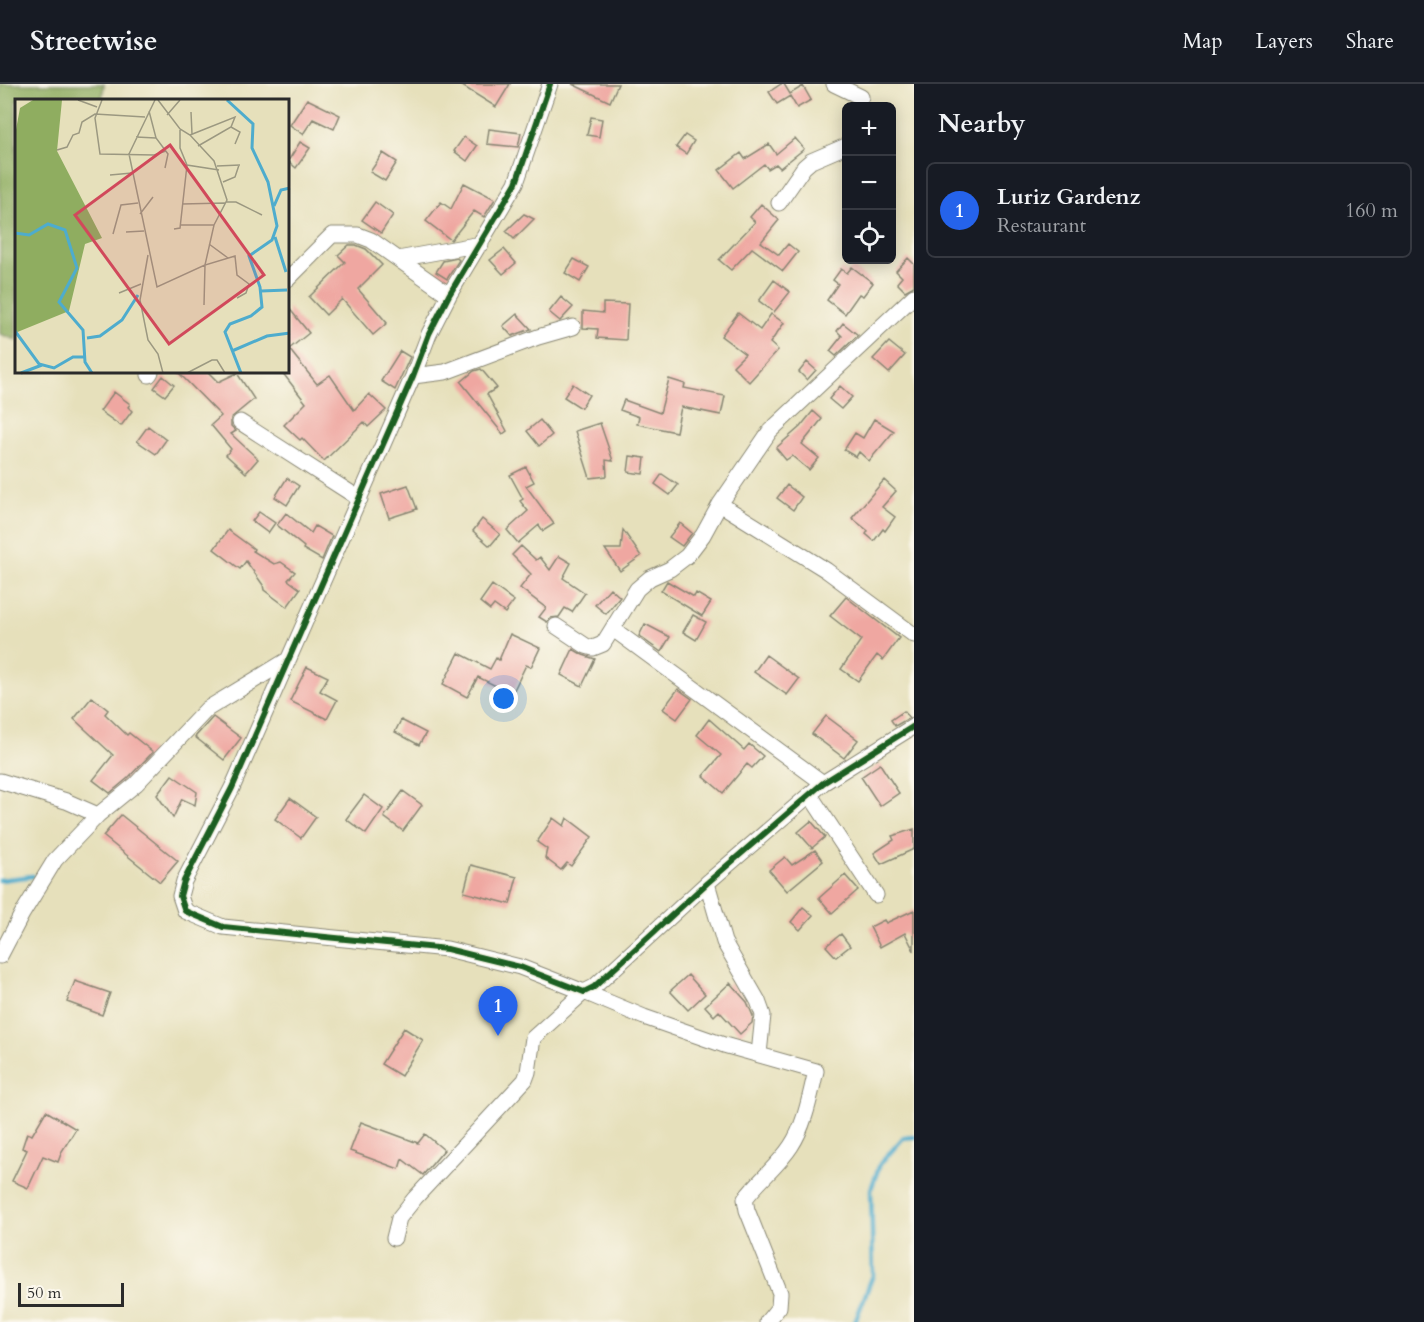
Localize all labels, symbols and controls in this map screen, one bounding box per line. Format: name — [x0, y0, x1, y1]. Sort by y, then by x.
text: Streetwise — [30, 22, 158, 60]
text: Map — [1183, 27, 1223, 56]
text: Layers — [1256, 27, 1313, 56]
text: Share — [1346, 27, 1394, 56]
inset map — [15, 99, 290, 374]
map controls — [842, 102, 896, 264]
button: + — [842, 102, 896, 156]
text: Nearby — [938, 106, 1026, 141]
button: − — [842, 156, 896, 210]
text: Luriz Gardenz — [997, 182, 1140, 212]
text: 1 — [954, 197, 965, 224]
text: 160 m — [1345, 197, 1398, 224]
button: locate — [842, 210, 896, 264]
text: Restaurant — [997, 212, 1086, 239]
your location — [489, 684, 518, 713]
pin: 1 — [478, 986, 518, 1036]
scale bar — [18, 1280, 124, 1308]
text: 50 m — [27, 1282, 61, 1304]

